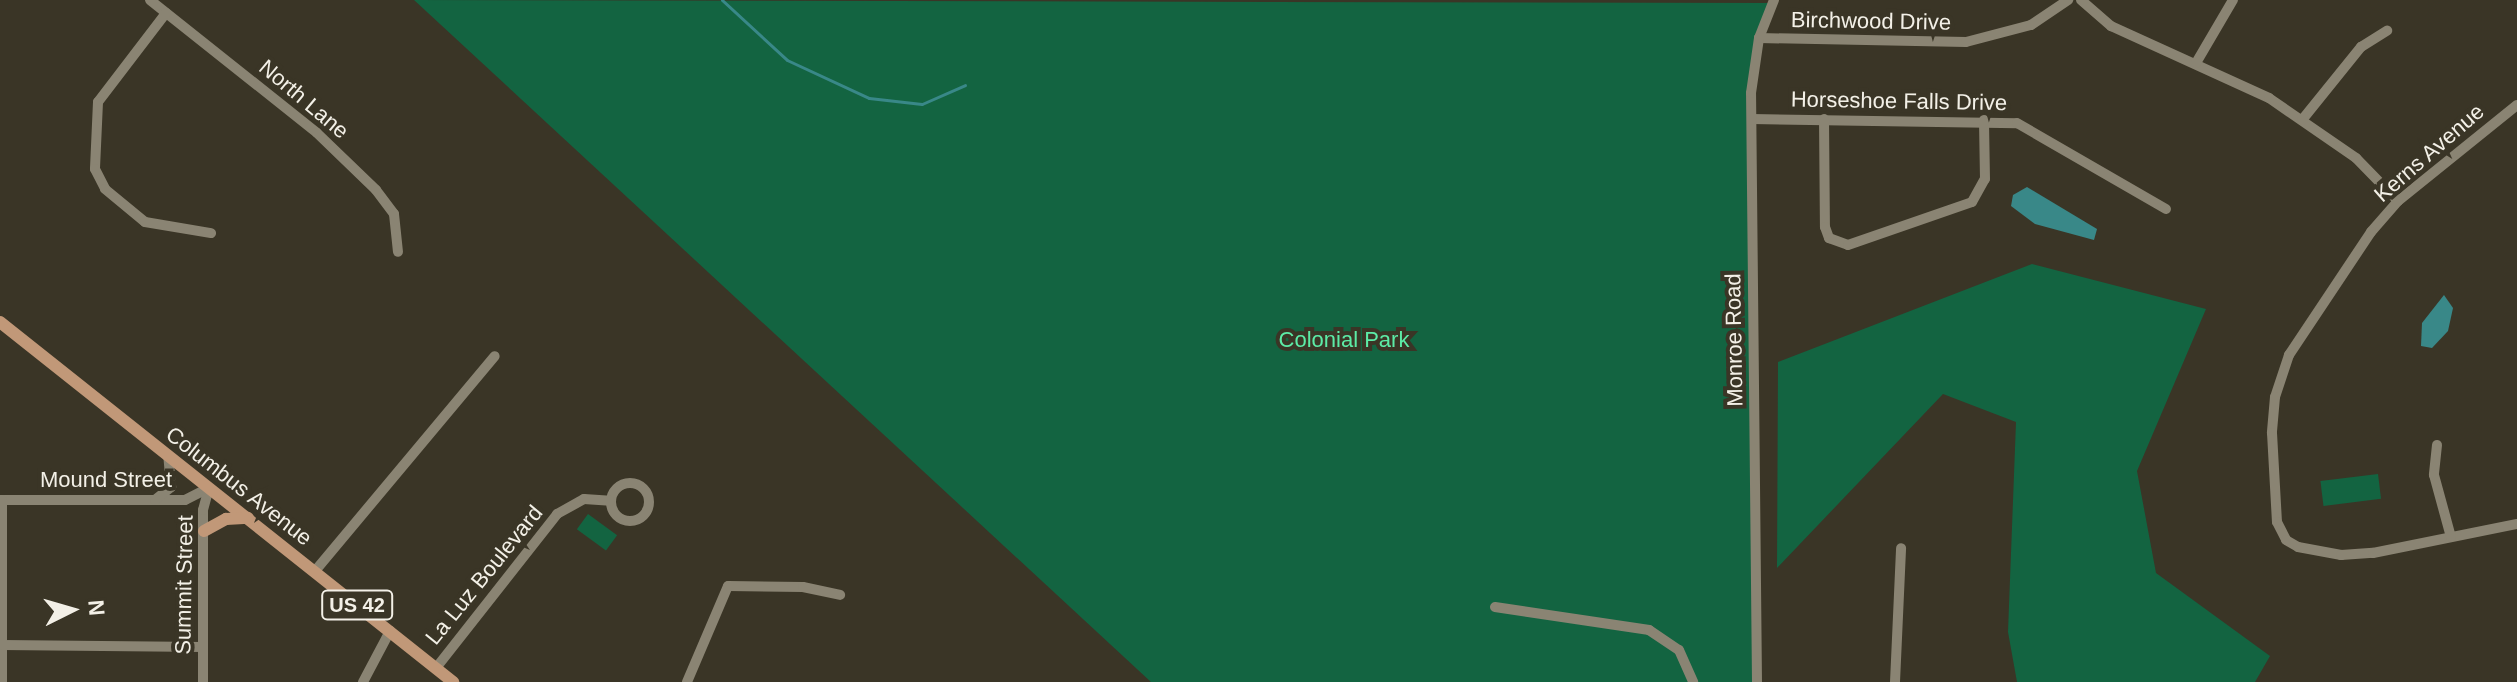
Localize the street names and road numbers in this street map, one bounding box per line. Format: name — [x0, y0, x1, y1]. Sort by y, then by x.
street label: Birchwood Drive — [1791, 6, 1951, 36]
street label: North Lane — [254, 54, 354, 144]
street label: Horseshoe Falls Drive — [1791, 86, 2007, 116]
street label: Kerns Avenue — [2368, 98, 2490, 208]
street label: Monroe Road — [1720, 273, 1748, 407]
street label: Columbus Avenue — [160, 420, 318, 552]
street label: Mound Street — [40, 467, 172, 493]
street label: La Luz Boulevard — [420, 500, 548, 650]
street label: Summit Street — [170, 515, 198, 655]
road number: US 42 — [321, 589, 393, 621]

